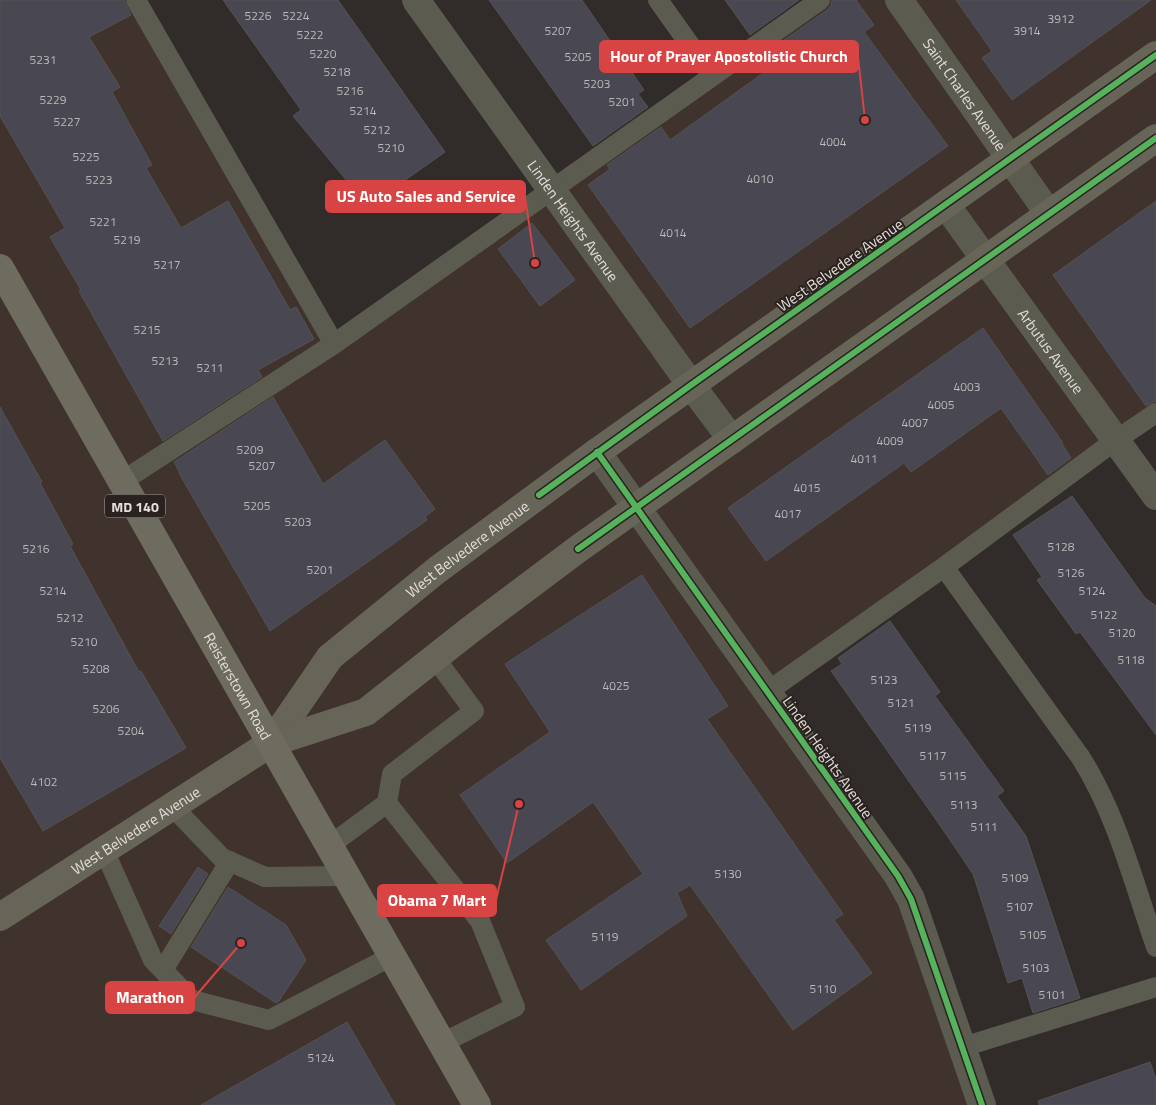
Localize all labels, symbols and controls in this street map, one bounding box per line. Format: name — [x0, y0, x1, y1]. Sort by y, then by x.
house number: 5226 — [245, 6, 272, 25]
house number: 5224 — [283, 6, 310, 25]
house number: 3912 — [1048, 9, 1074, 28]
house number: 5207 — [545, 21, 571, 40]
house number: 3914 — [1014, 21, 1041, 40]
house number: 5222 — [297, 25, 323, 44]
street label: Saint Charles Avenue — [917, 33, 1013, 155]
callout: Hour of Prayer Apostolistic Church — [600, 41, 858, 72]
house number: 5220 — [310, 44, 337, 63]
text: Hour of Prayer Apostolistic Church — [610, 44, 848, 68]
house number: 5205 — [565, 47, 592, 66]
house number: 5231 — [30, 50, 56, 69]
house number: 5218 — [324, 62, 351, 81]
house number: 5203 — [584, 74, 610, 93]
house number: 5216 — [337, 81, 364, 100]
house number: 5229 — [40, 90, 67, 109]
house number: 5201 — [609, 92, 635, 111]
house number: 5214 — [350, 101, 377, 120]
house number: 5227 — [54, 112, 80, 131]
house number: 5212 — [364, 120, 390, 139]
house number: 4004 — [820, 132, 847, 151]
house number: 5210 — [378, 138, 405, 157]
house number: 5225 — [73, 147, 100, 166]
street label: Linden Heights Avenue — [522, 155, 625, 286]
house number: 4010 — [747, 169, 774, 188]
house number: 5223 — [86, 170, 112, 189]
callout: US Auto Sales and Service — [326, 181, 525, 212]
text: US Auto Sales and Service — [337, 184, 515, 208]
house number: 5221 — [90, 212, 116, 231]
street label: West Belvedere Avenue — [772, 213, 908, 317]
house number: 4014 — [660, 223, 687, 242]
house number: 5219 — [114, 230, 141, 249]
house number: 5217 — [154, 255, 180, 274]
street label: Arbutus Avenue — [1013, 303, 1090, 398]
house number: 5215 — [134, 320, 161, 339]
house number: 5213 — [152, 351, 178, 370]
house number: 5211 — [197, 358, 223, 377]
house number: 4003 — [954, 377, 980, 396]
house number: 4005 — [928, 395, 955, 414]
house number: 4007 — [902, 413, 928, 432]
house number: 4009 — [877, 431, 904, 450]
house number: 5209 — [237, 440, 264, 459]
house number: 4011 — [851, 449, 877, 468]
house number: 5207 — [249, 456, 275, 475]
house number: 4015 — [794, 478, 821, 497]
road number: MD 140 — [105, 494, 165, 518]
street label: West Belvedere Avenue — [400, 495, 534, 603]
house number: 5205 — [244, 496, 271, 515]
house number: 4017 — [775, 504, 801, 523]
house number: 5203 — [285, 512, 311, 531]
house number: 5128 — [1048, 537, 1075, 556]
house number: 5216 — [23, 539, 50, 558]
house number: 5201 — [307, 560, 333, 579]
house number: 5126 — [1058, 563, 1085, 582]
house number: 5214 — [40, 581, 67, 600]
house number: 5124 — [1079, 581, 1106, 600]
house number: 5122 — [1091, 605, 1117, 624]
house number: 5212 — [57, 608, 83, 627]
house number: 5120 — [1109, 623, 1136, 642]
street label: Reisterstown Road — [198, 628, 278, 744]
house number: 5210 — [71, 632, 98, 651]
house number: 5118 — [1118, 650, 1145, 669]
house number: 5208 — [83, 659, 110, 678]
house number: 5123 — [871, 670, 897, 689]
house number: 4025 — [603, 676, 630, 695]
street label: Linden Heights Avenue — [777, 691, 879, 823]
house number: 5121 — [888, 693, 914, 712]
house number: 5206 — [93, 699, 120, 718]
house number: 5119 — [905, 718, 932, 737]
house number: 5204 — [118, 721, 145, 740]
house number: 5117 — [920, 746, 946, 765]
house number: 5115 — [940, 766, 967, 785]
house number: 4102 — [31, 772, 57, 791]
street label: West Belvedere Avenue — [66, 780, 205, 880]
house number: 5113 — [951, 795, 977, 814]
house number: 5111 — [971, 817, 997, 836]
house number: 5130 — [715, 864, 742, 883]
house number: 5109 — [1002, 868, 1029, 887]
callout: Obama 7 Mart — [378, 885, 496, 916]
text: Obama 7 Mart — [388, 888, 486, 912]
house number: 5107 — [1007, 897, 1033, 916]
house number: 5105 — [1020, 925, 1047, 944]
house number: 5119 — [592, 927, 619, 946]
house number: 5103 — [1023, 958, 1049, 977]
house number: 5110 — [810, 979, 837, 998]
callout: Marathon — [106, 982, 194, 1013]
text: Marathon — [116, 985, 184, 1009]
house number: 5101 — [1039, 985, 1065, 1004]
house number: 5124 — [308, 1048, 335, 1067]

